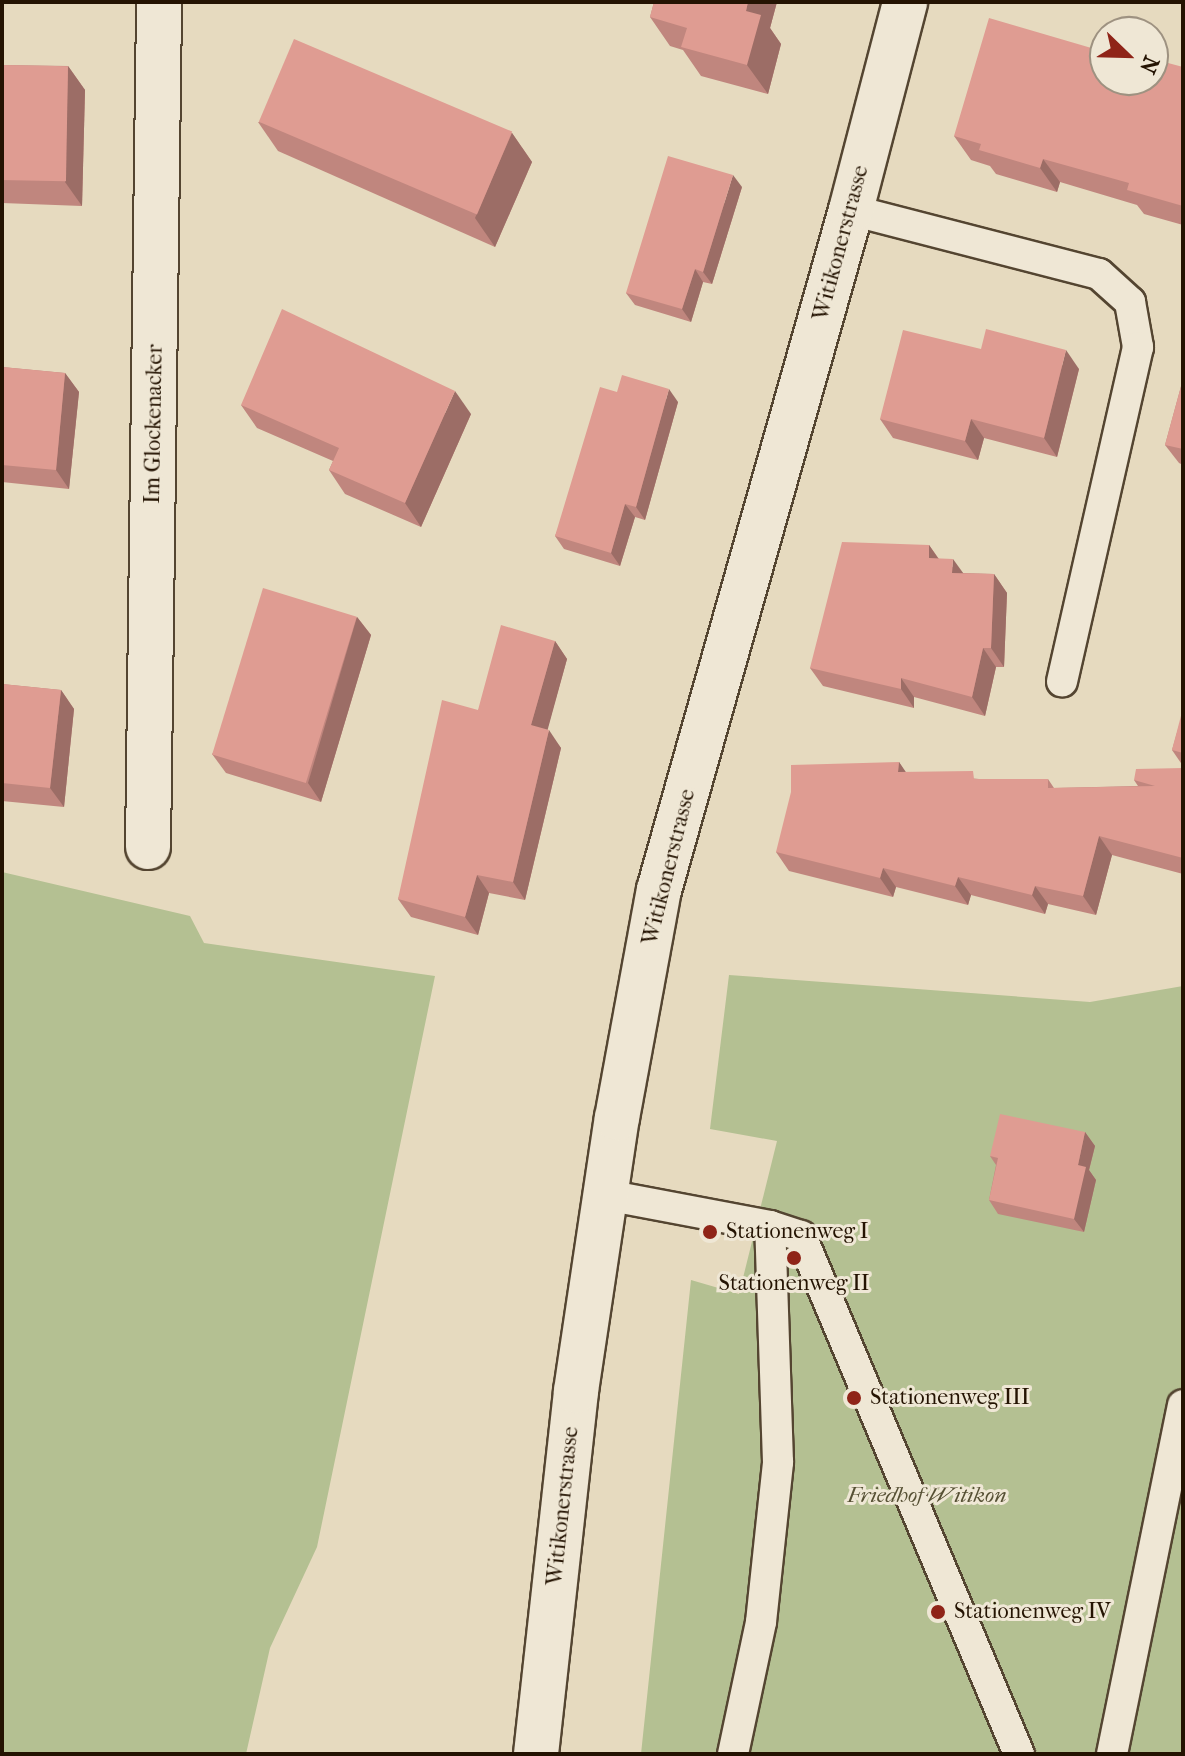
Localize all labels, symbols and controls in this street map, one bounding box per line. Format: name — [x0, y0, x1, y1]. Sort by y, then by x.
north arrow — [1089, 16, 1169, 96]
text: N — [1134, 52, 1164, 77]
street label: Witikonerstrasse — [808, 162, 874, 324]
street label: Im Glockenacker — [139, 344, 169, 504]
street label: Witikonerstrasse — [637, 786, 701, 948]
place label: Stationenweg I — [726, 1219, 868, 1245]
marker: Stationenweg I — [701, 1223, 719, 1241]
marker: Stationenweg II — [785, 1249, 803, 1267]
place label: Stationenweg II — [719, 1271, 869, 1297]
place label: Stationenweg III — [870, 1385, 1030, 1411]
marker: Stationenweg III — [845, 1389, 863, 1407]
street label: Witikonerstrasse — [542, 1425, 584, 1587]
park label: Friedhof Witikon — [847, 1483, 1007, 1509]
place label: Stationenweg IV — [954, 1599, 1111, 1625]
marker: Stationenweg IV — [929, 1603, 947, 1621]

